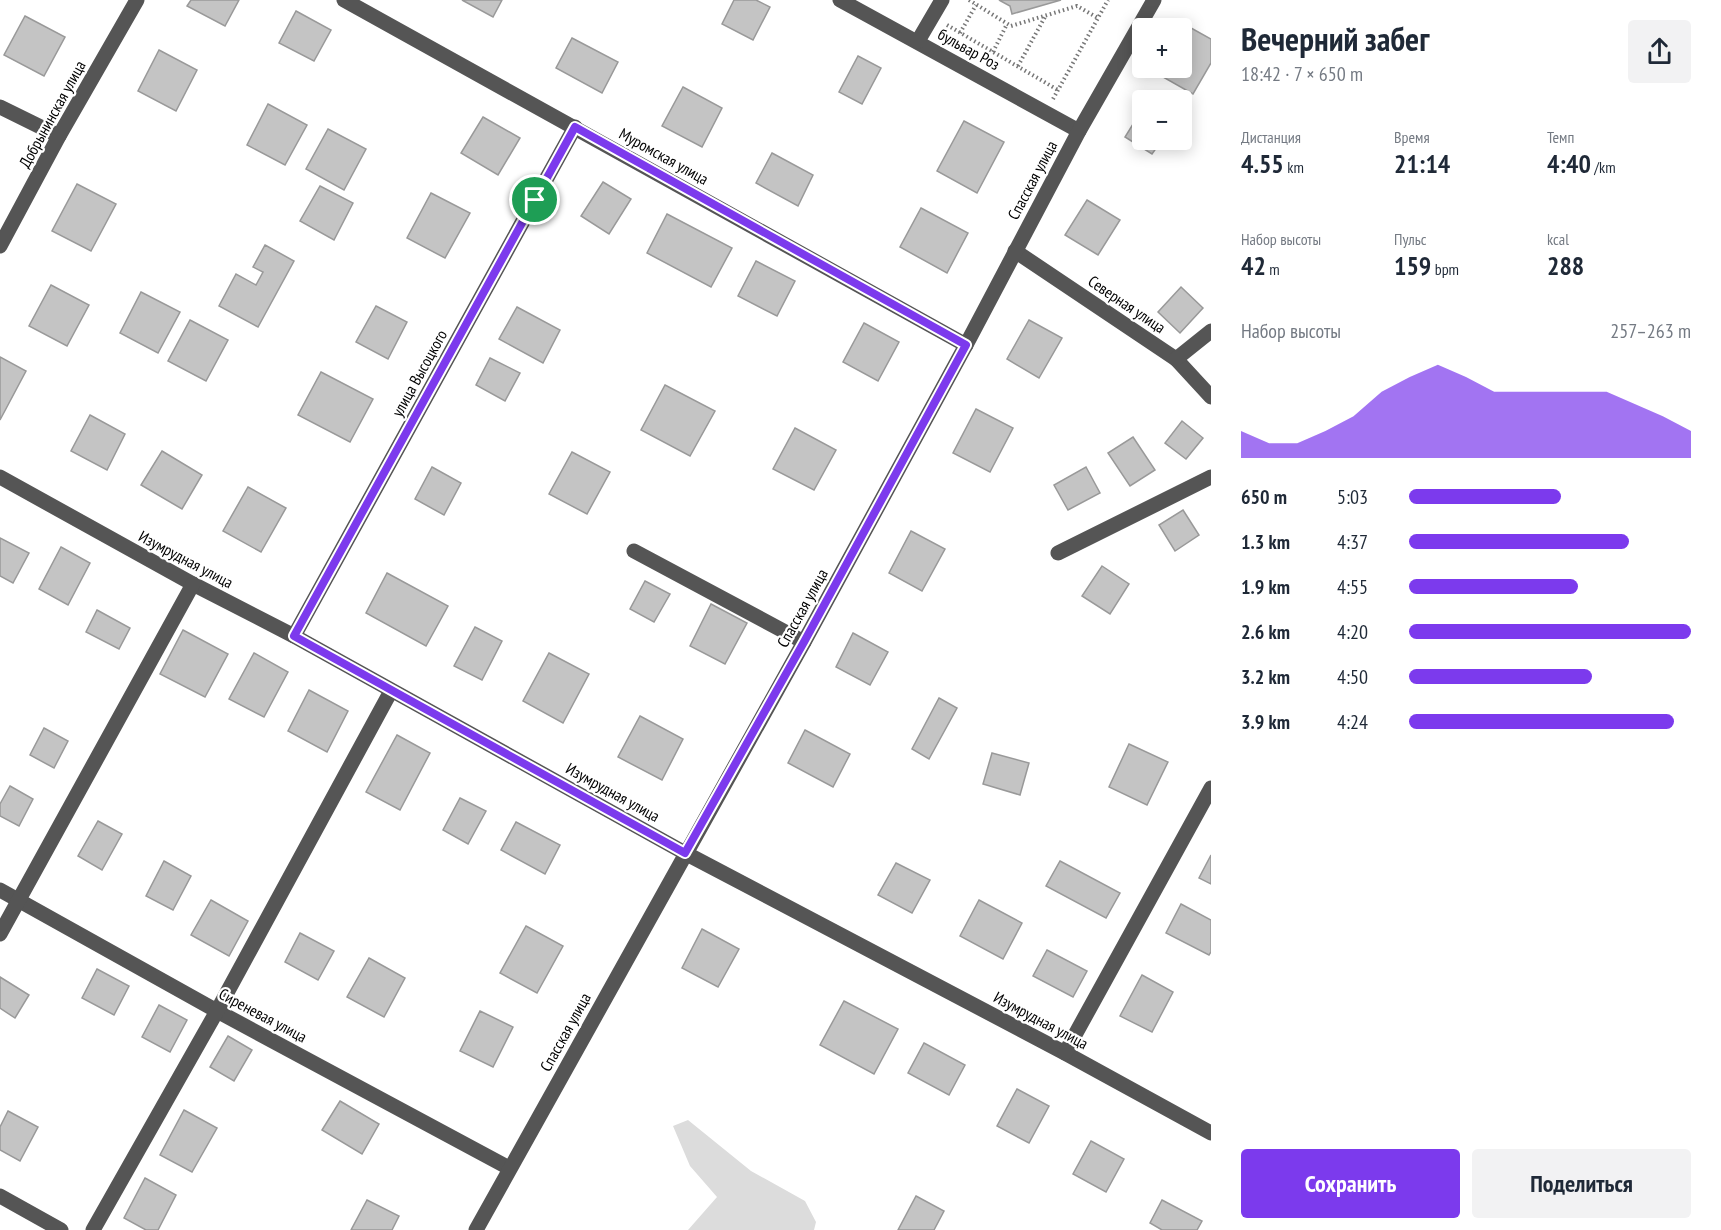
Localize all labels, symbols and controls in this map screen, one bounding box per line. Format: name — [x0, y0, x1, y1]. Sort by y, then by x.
text: Вечерний забег — [1241, 17, 1429, 60]
map controls — [1132, 18, 1192, 150]
button: + — [1132, 18, 1192, 78]
button: share — [1628, 20, 1691, 83]
street label: бульвар Роз — [935, 24, 1004, 74]
street label: Добрынинская улица — [14, 57, 90, 171]
text: 18:42 · 7 × 650 m — [1241, 61, 1363, 87]
button: − — [1132, 90, 1192, 150]
street label: Муромская улица — [616, 123, 712, 189]
text: Дистанция — [1241, 127, 1301, 147]
text: Время — [1394, 127, 1430, 147]
text: Темп — [1547, 127, 1574, 147]
street label: Спасская улица — [1003, 137, 1061, 223]
text: 4.55 — [1241, 147, 1284, 180]
text: 21:14 — [1394, 147, 1450, 180]
text: 4:40 — [1547, 147, 1591, 180]
text: km — [1284, 157, 1304, 177]
text: /km — [1591, 157, 1616, 177]
pin — [509, 174, 560, 225]
icon: arrive — [518, 183, 551, 216]
text: Набор высоты — [1241, 229, 1321, 249]
text: Пульс — [1394, 229, 1426, 249]
text: kcal — [1547, 229, 1569, 249]
text: 42 — [1241, 249, 1266, 282]
text: 159 — [1394, 249, 1431, 282]
text: 288 — [1547, 249, 1584, 282]
text: m — [1266, 259, 1280, 279]
text: bpm — [1431, 259, 1459, 279]
street label: Северная улица — [1084, 271, 1170, 337]
text: Набор высоты — [1241, 318, 1341, 344]
text: 257–263 m — [1610, 318, 1691, 344]
street label: улица Высоцкого — [387, 326, 451, 420]
text: 650 m — [1241, 484, 1287, 510]
text: 5:03 — [1337, 484, 1368, 510]
street label: Изумрудная улица — [135, 526, 237, 592]
text: 1.3 km — [1241, 529, 1290, 555]
text: 4:37 — [1337, 529, 1368, 555]
street label: Спасская улица — [772, 565, 832, 651]
text: 1.9 km — [1241, 574, 1290, 600]
text: 4:55 — [1337, 574, 1368, 600]
text: 2.6 km — [1241, 619, 1290, 645]
text: 4:20 — [1337, 619, 1368, 645]
text: 3.2 km — [1241, 664, 1290, 690]
text: 4:50 — [1337, 664, 1368, 690]
text: 3.9 km — [1241, 709, 1290, 735]
text: 4:24 — [1337, 709, 1368, 735]
street label: Изумрудная улица — [563, 758, 663, 826]
street label: Сиреневая улица — [216, 983, 310, 1047]
street label: Изумрудная улица — [990, 987, 1092, 1053]
street label: Спасская улица — [535, 989, 595, 1075]
button: Сохранить — [1241, 1149, 1460, 1218]
button: Поделиться — [1472, 1149, 1691, 1218]

